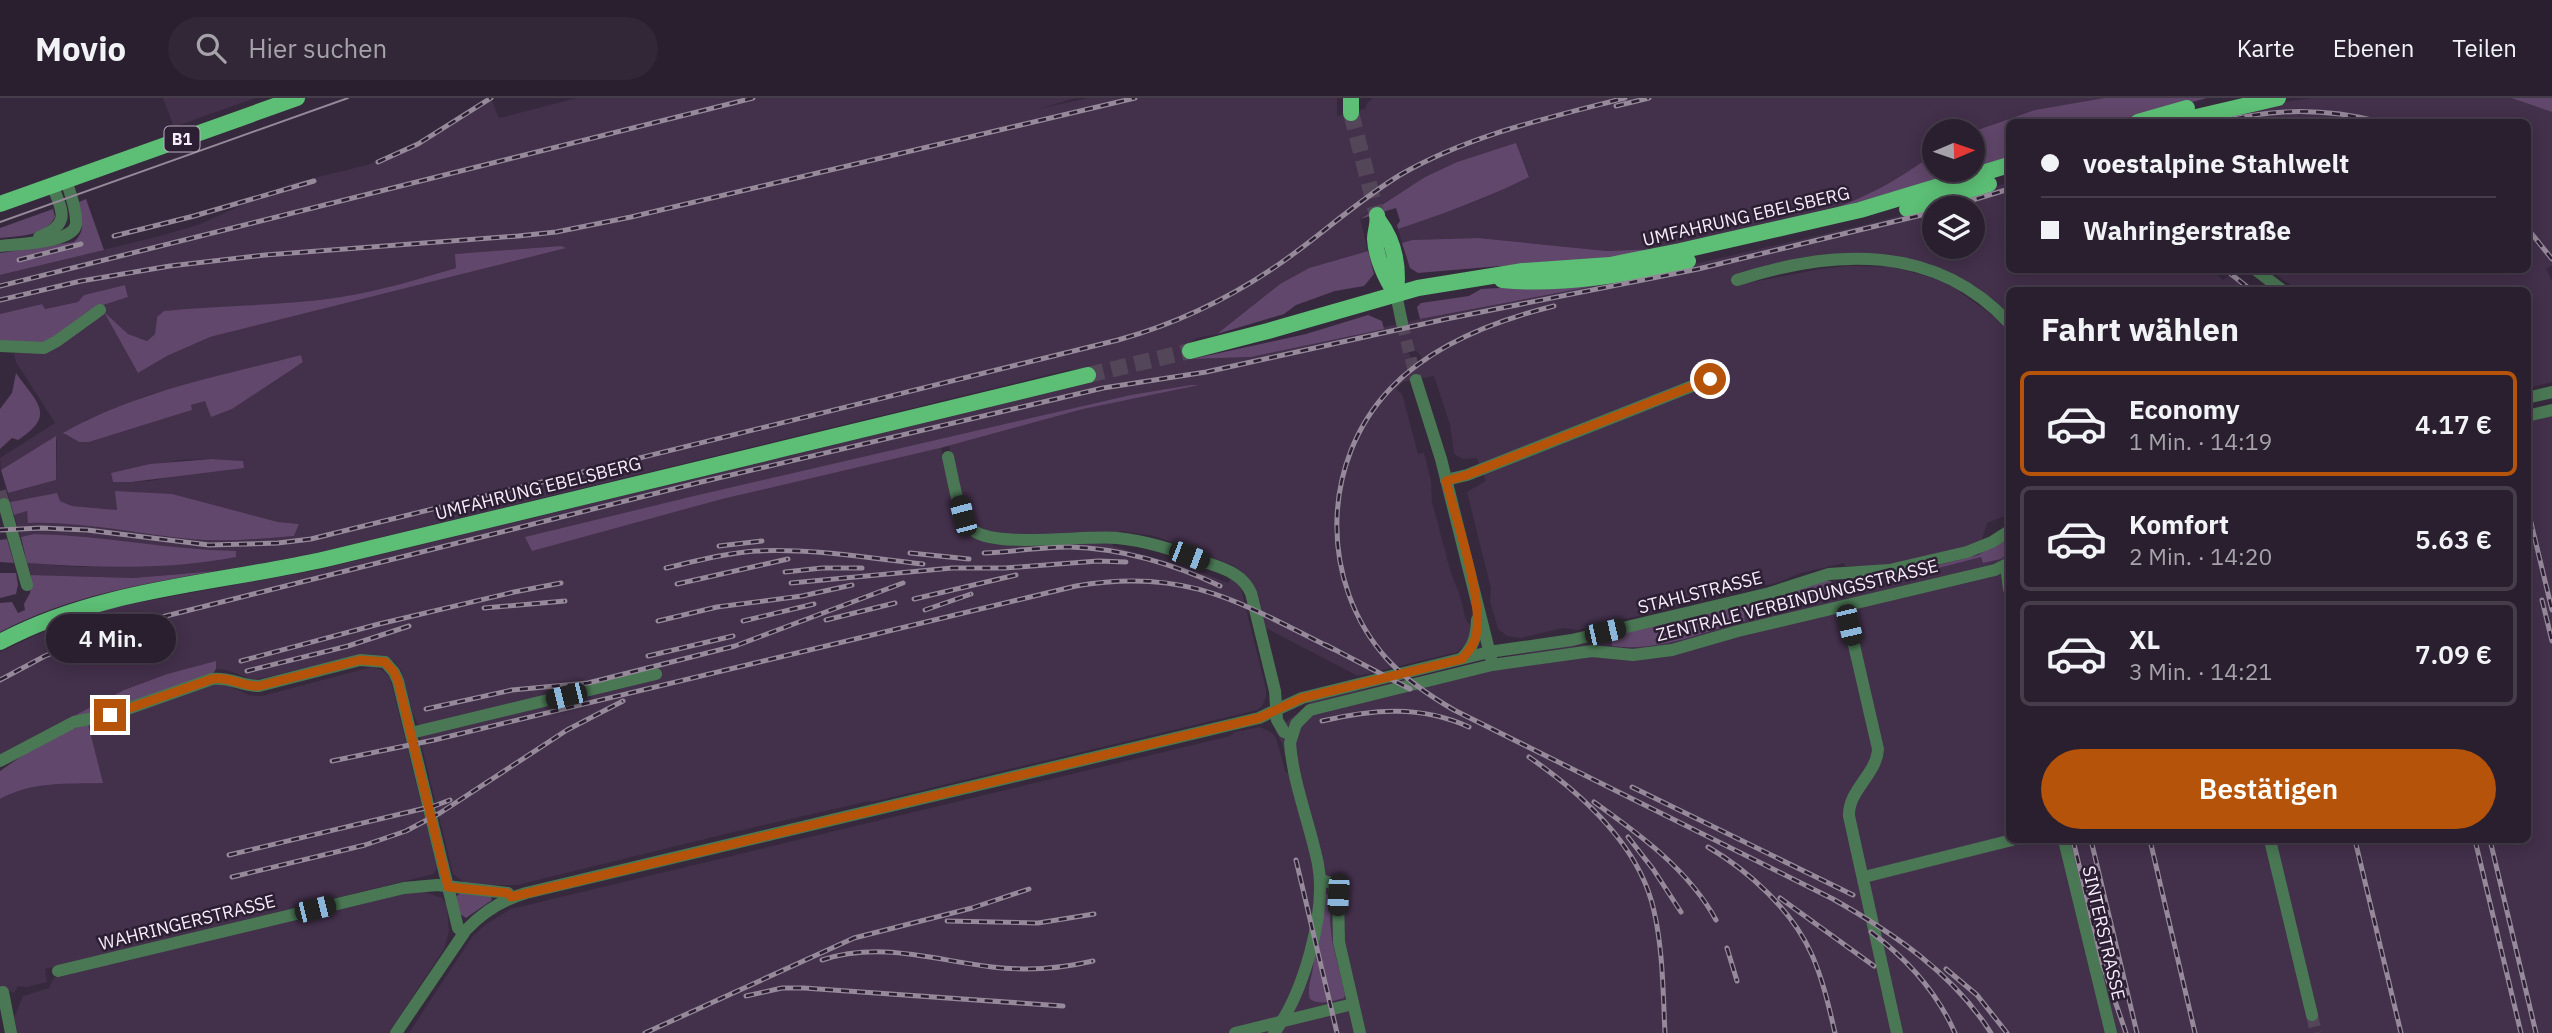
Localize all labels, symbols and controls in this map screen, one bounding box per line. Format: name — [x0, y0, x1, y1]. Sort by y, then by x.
search box — [168, 17, 658, 80]
text: Movio — [35, 27, 126, 70]
icon: search — [192, 29, 230, 67]
text: Hier suchen — [248, 31, 387, 65]
text: Karte — [2237, 32, 2295, 64]
text: Ebenen — [2333, 32, 2414, 64]
text: Teilen — [2452, 32, 2517, 64]
north arrow — [1922, 119, 1984, 182]
map controls — [1922, 119, 1985, 259]
road number: B1 — [164, 126, 200, 152]
text: voestalpine Stahlwelt — [2083, 146, 2349, 180]
street label: UMFAHRUNG EBELSBERG — [1640, 181, 1852, 251]
button: layers — [1922, 196, 1985, 259]
text: Wahringerstraße — [2083, 213, 2291, 247]
text: Fahrt wählen — [2041, 308, 2239, 350]
route start — [1694, 363, 1726, 395]
icon: car — [2045, 392, 2108, 455]
text: Economy — [2129, 392, 2240, 426]
text: 4.17 € — [2415, 407, 2492, 441]
text: 1 Min. · 14:19 — [2129, 426, 2272, 456]
street label: UMFAHRUNG EBELSBERG — [433, 451, 643, 525]
car — [948, 493, 979, 539]
icon: car — [2045, 507, 2108, 570]
text: Komfort — [2129, 507, 2229, 541]
text: 5.63 € — [2415, 522, 2492, 556]
car — [1166, 539, 1213, 573]
text: 2 Min. · 14:20 — [2129, 541, 2272, 571]
street label: ZENTRALE VERBINDUNGSSTRASSE — [1654, 554, 1940, 646]
street label: STAHLSTRASSE — [1635, 565, 1765, 619]
car — [1835, 602, 1864, 648]
callout: 4 Min. — [45, 614, 175, 662]
car — [1583, 617, 1628, 647]
icon: car — [2045, 622, 2108, 685]
text: XL — [2129, 622, 2160, 656]
text: 4 Min. — [79, 623, 143, 653]
text: 7.09 € — [2415, 637, 2492, 671]
text: 3 Min. · 14:21 — [2129, 656, 2272, 686]
car — [544, 681, 589, 711]
route end — [94, 699, 126, 731]
button: Bestätigen — [2041, 749, 2496, 829]
street label: SINTERSTRASSE — [2077, 863, 2131, 1003]
car — [1327, 873, 1350, 917]
street label: WAHRINGERSTRASSE — [96, 889, 278, 955]
car — [293, 894, 338, 924]

